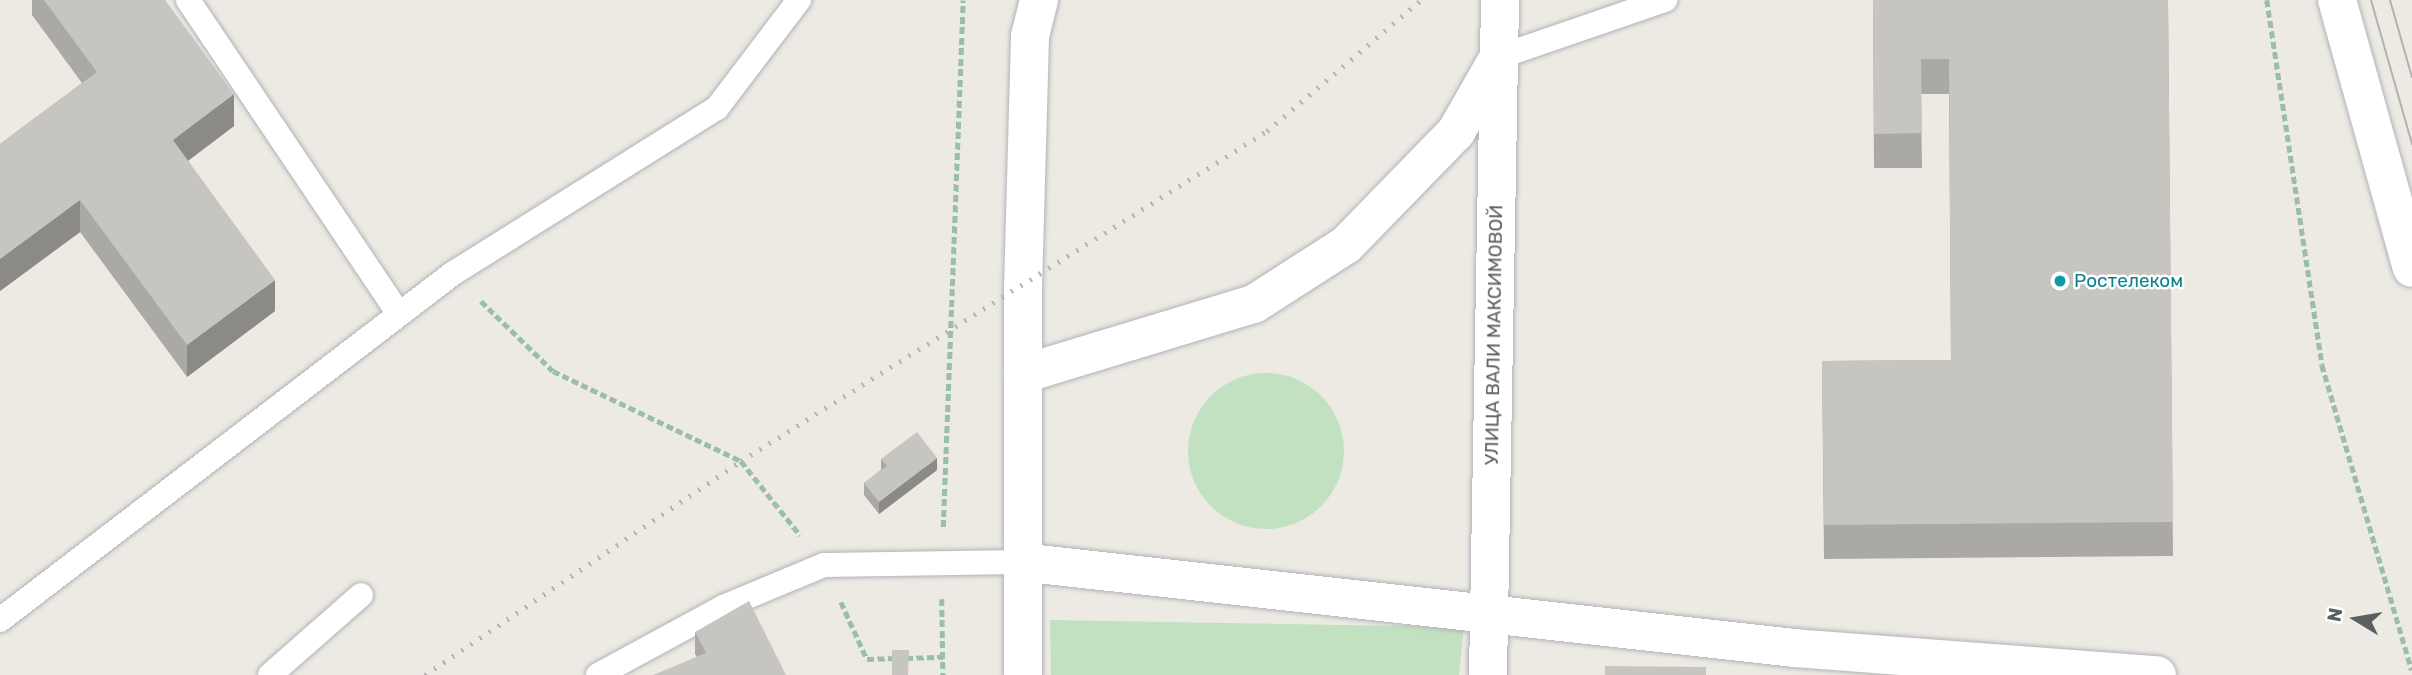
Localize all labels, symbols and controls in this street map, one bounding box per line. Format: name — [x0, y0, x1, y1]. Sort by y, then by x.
street label: УЛИЦА ВАЛИ МАКСИМОВОЙ — [1480, 205, 1508, 465]
place label: Ростелеком — [2074, 270, 2183, 292]
marker: Ростелеком — [2052, 273, 2068, 289]
north arrow — [2321, 584, 2391, 654]
text: N — [2322, 606, 2347, 624]

